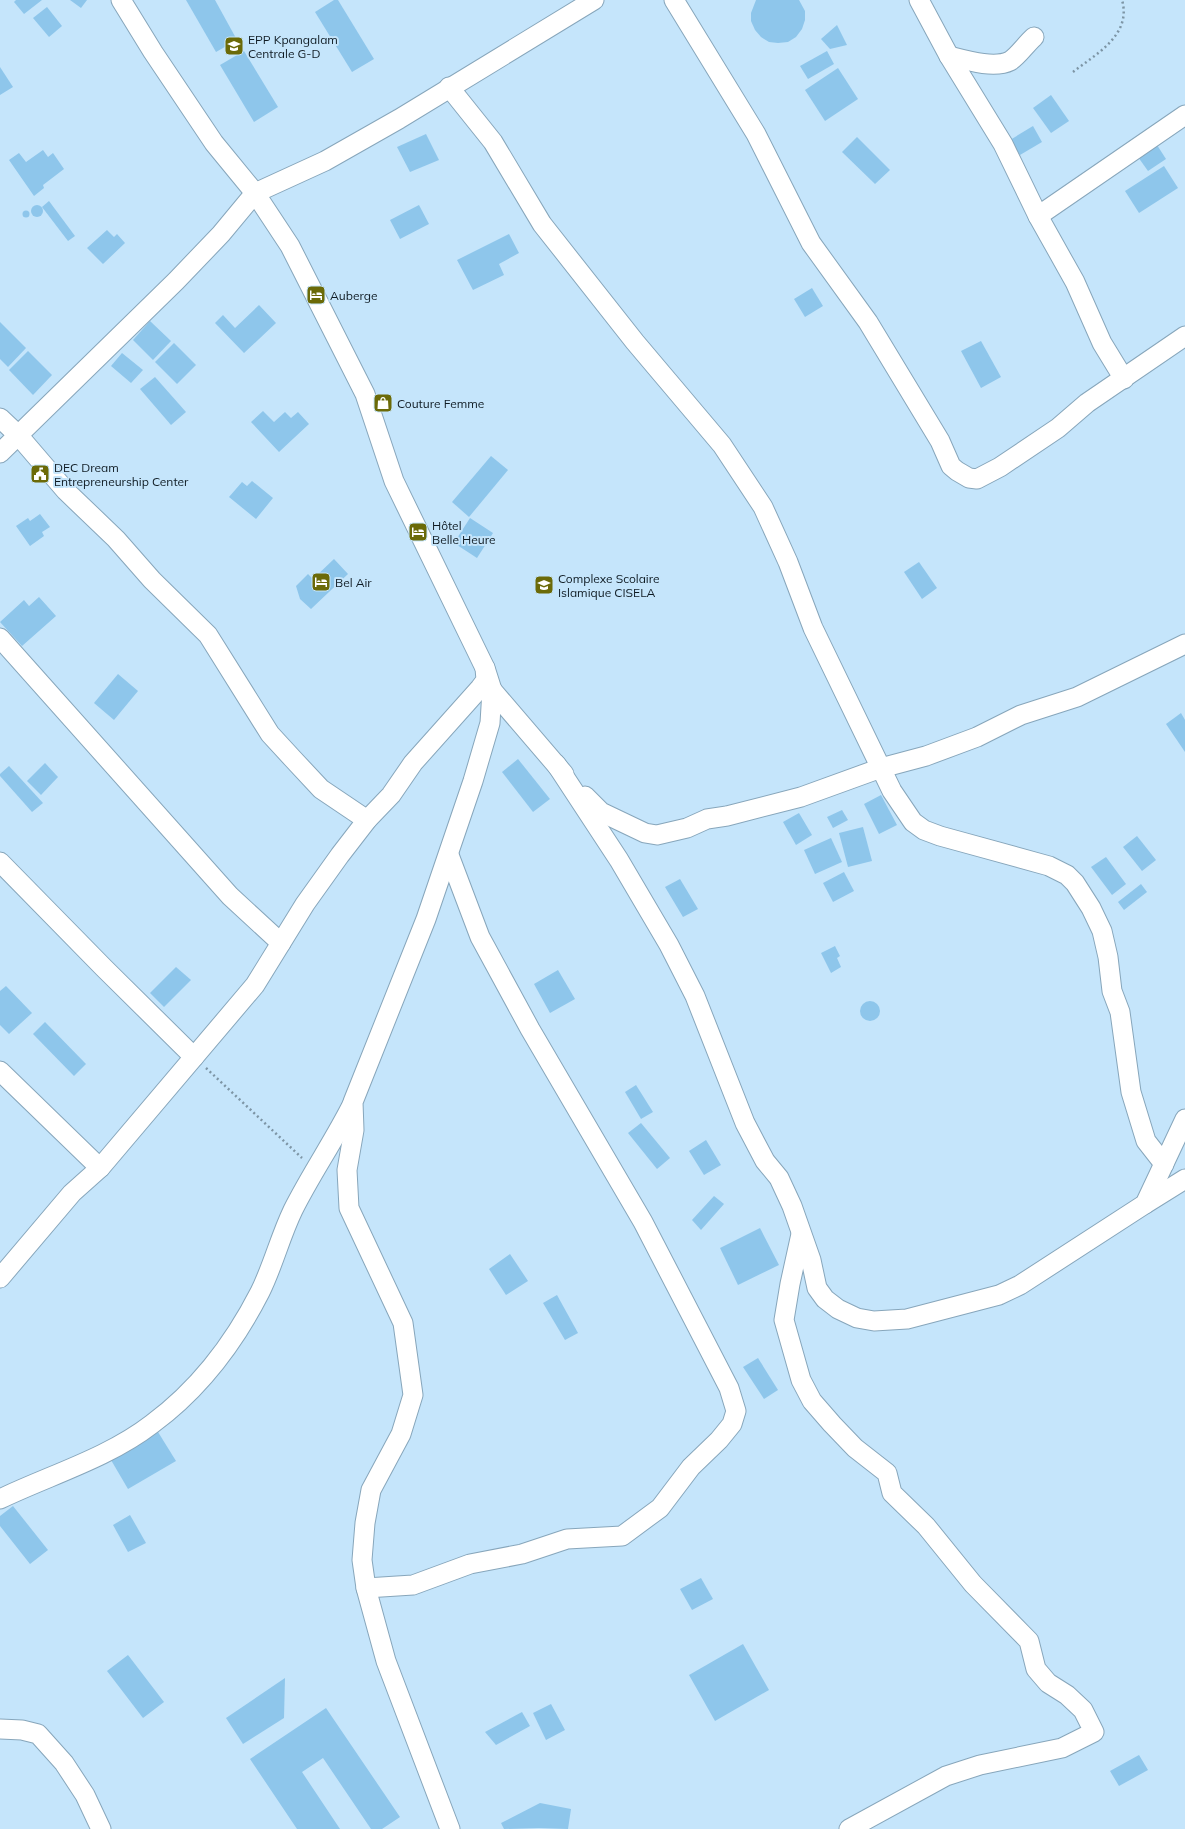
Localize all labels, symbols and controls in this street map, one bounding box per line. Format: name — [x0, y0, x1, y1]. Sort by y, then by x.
place label: EPP Kpangalam Centrale G-D — [248, 32, 338, 61]
school or university icon: EPP Kpangalam Centrale G-D — [223, 35, 245, 57]
hotel icon: Auberge — [305, 284, 327, 306]
place label: Auberge — [330, 288, 378, 303]
shop icon: Couture Femme — [372, 392, 394, 414]
place label: Couture Femme — [397, 396, 484, 411]
place label: DEC Dream Entrepreneurship Center — [54, 460, 189, 489]
public building icon: DEC Dream Entrepreneurship Center — [29, 463, 51, 485]
place label: Hôtel Belle Heure — [432, 518, 496, 547]
hotel icon: Hôtel Belle Heure — [407, 521, 429, 543]
hotel icon: Bel Air — [310, 571, 332, 593]
place label: Complexe Scolaire Islamique CISELA — [558, 571, 660, 600]
school or university icon: Complexe Scolaire Islamique CISELA — [533, 574, 555, 596]
place label: Bel Air — [335, 575, 372, 590]

